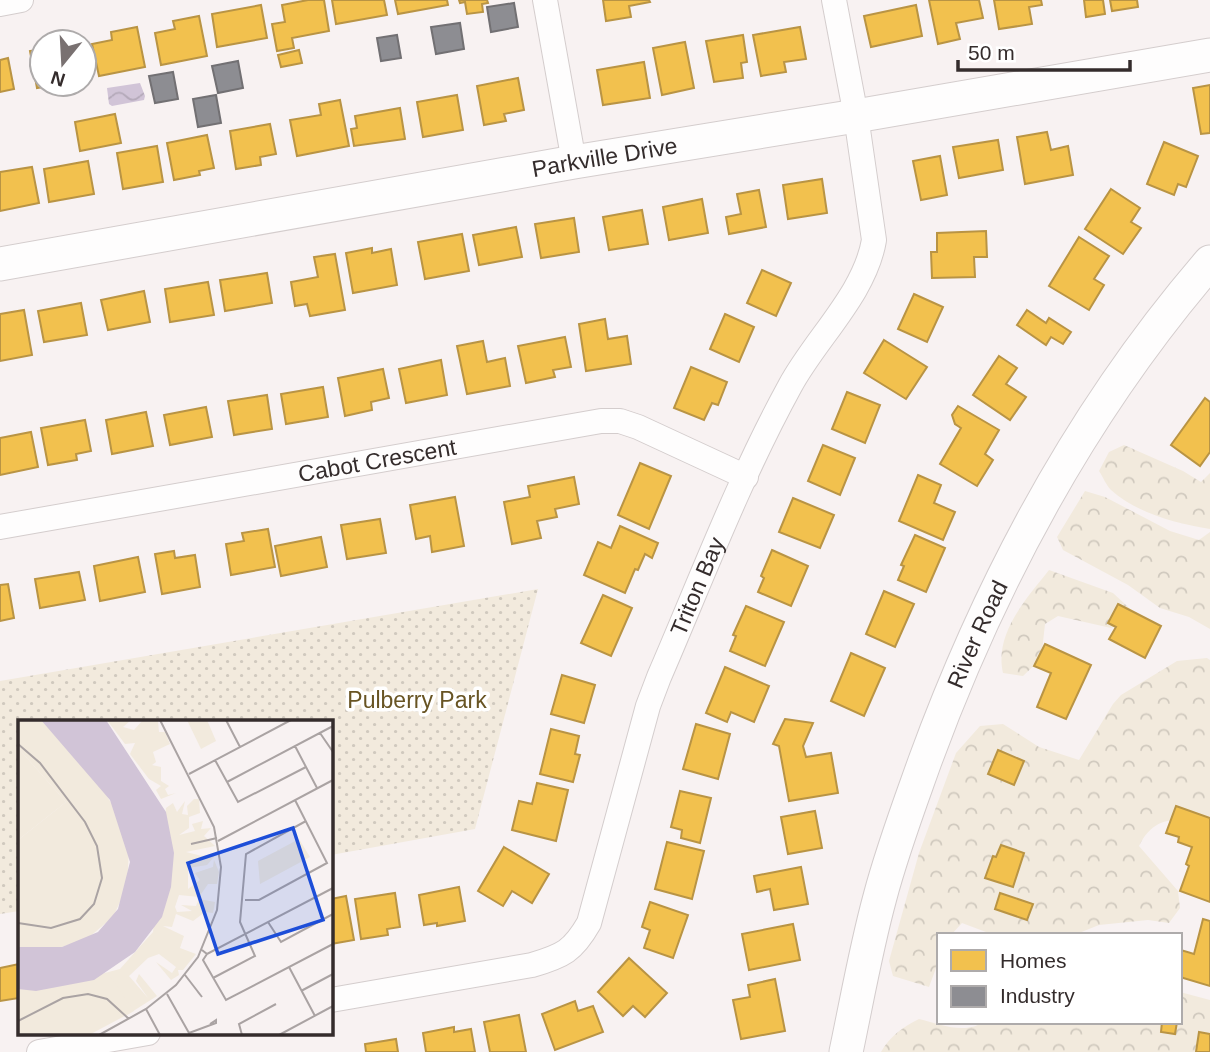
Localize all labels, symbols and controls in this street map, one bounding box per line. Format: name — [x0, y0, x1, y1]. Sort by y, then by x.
north arrow — [28, 28, 98, 98]
scale bar — [958, 28, 1130, 72]
text: 50 m — [968, 41, 1015, 64]
text: N — [48, 67, 68, 91]
street label: Parkville Drive — [530, 132, 679, 182]
street label: Cabot Crescent — [296, 434, 459, 487]
street label: Triton Bay — [665, 533, 730, 639]
street label: River Road — [942, 576, 1013, 692]
park label: Pulberry Park — [347, 687, 487, 713]
inset map — [18, 720, 332, 1034]
legend — [937, 933, 1182, 1024]
text: Homes — [1000, 949, 1067, 972]
text: Industry — [1000, 984, 1075, 1007]

